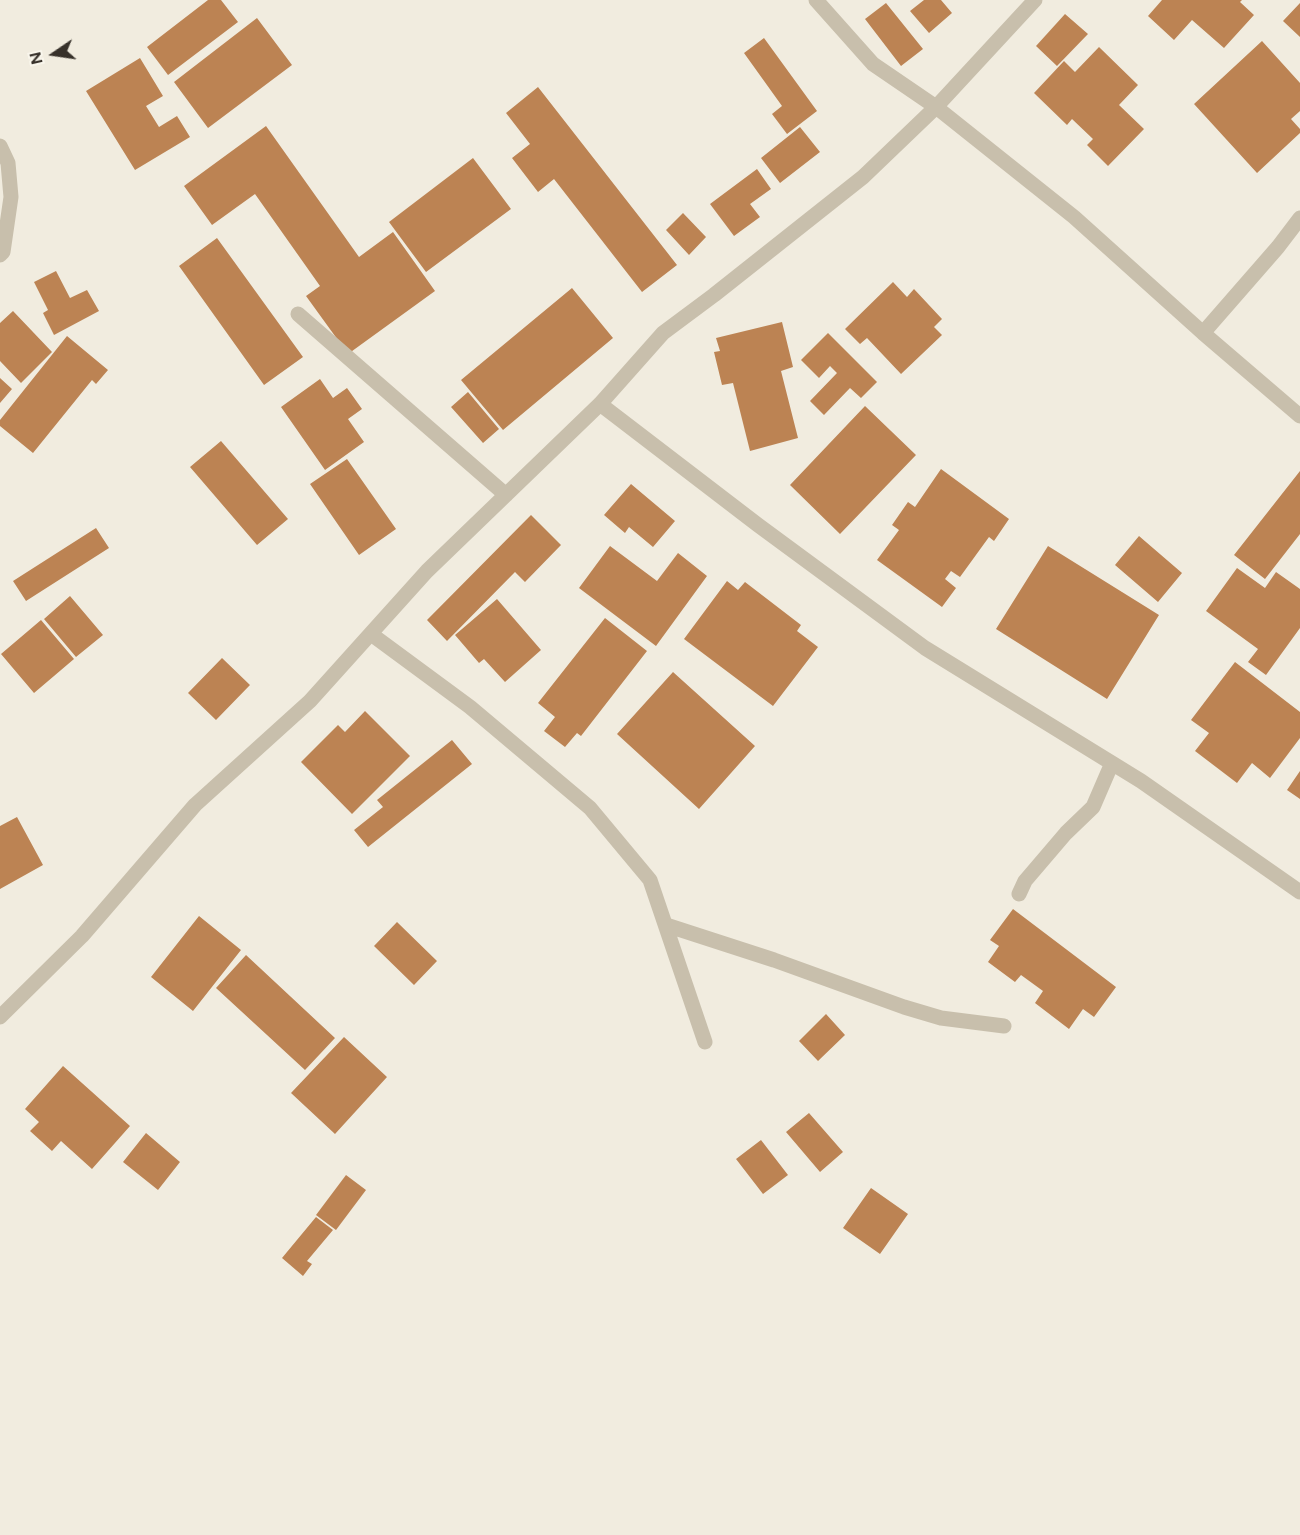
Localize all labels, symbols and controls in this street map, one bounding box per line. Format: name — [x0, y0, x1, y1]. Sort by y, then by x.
north arrow — [24, 24, 84, 84]
text: N — [25, 50, 47, 66]

